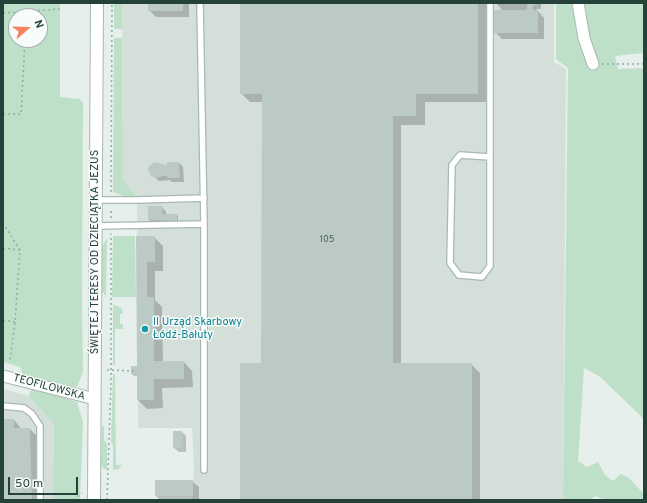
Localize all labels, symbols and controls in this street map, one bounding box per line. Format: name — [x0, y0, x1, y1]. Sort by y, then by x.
north arrow — [8, 8, 48, 48]
text: N — [30, 18, 46, 30]
street label: ŚWIĘTEJ TERESY OD DZIECIĄTKA JEZUS — [89, 150, 103, 354]
house number: 105 — [320, 235, 334, 245]
place label: II Urząd Skarbowy Łódź-Bałuty — [153, 316, 242, 342]
marker: II Urząd Skarbowy Łódź-Bałuty — [140, 324, 150, 334]
street label: TEOFILOWSKA — [11, 372, 87, 404]
scale bar — [10, 469, 80, 495]
text: 50 m — [15, 476, 43, 492]

